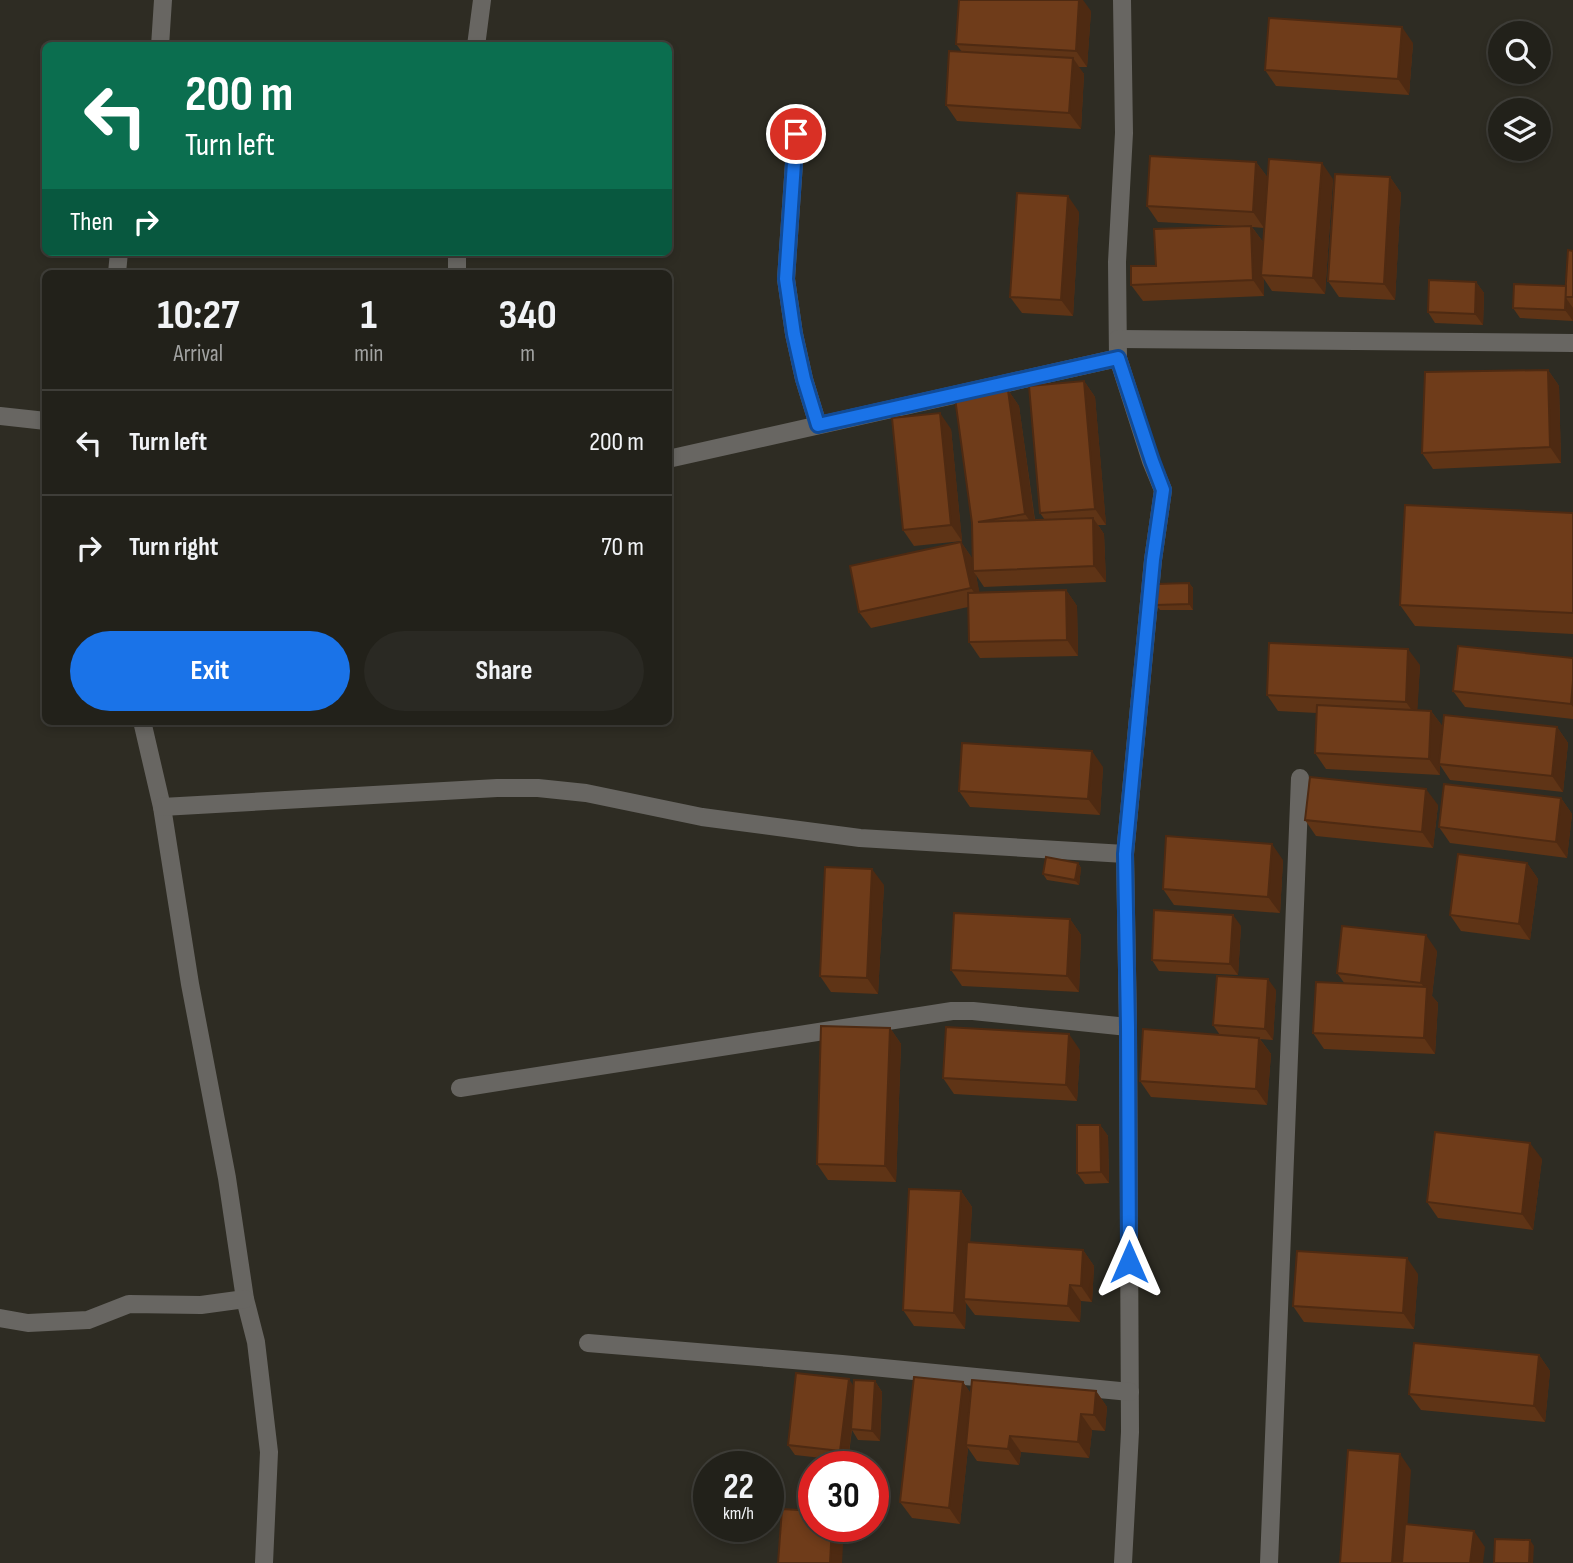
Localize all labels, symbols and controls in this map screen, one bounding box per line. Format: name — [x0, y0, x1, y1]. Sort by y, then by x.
map controls — [1488, 21, 1551, 161]
button: search — [1488, 21, 1551, 84]
text: 200 m — [185, 66, 293, 125]
icon: left — [70, 70, 161, 161]
button: layers — [1488, 98, 1551, 161]
pin — [766, 104, 826, 164]
icon: arrive — [777, 115, 815, 153]
text: Turn left — [185, 126, 275, 165]
icon: right — [127, 203, 165, 241]
text: Then — [70, 207, 113, 238]
text: 10:27 — [157, 290, 239, 341]
text: 1 — [361, 290, 377, 341]
text: 340 — [498, 290, 557, 341]
text: Arrival — [173, 340, 223, 368]
text: min — [354, 340, 383, 368]
text: m — [520, 340, 535, 368]
icon: left — [70, 424, 108, 462]
text: Turn left — [129, 427, 207, 458]
text: 200 m — [589, 427, 644, 458]
icon: right — [70, 529, 108, 567]
text: Turn right — [129, 532, 218, 563]
text: 70 m — [601, 532, 644, 563]
button: Exit — [70, 631, 350, 711]
button: Share — [364, 631, 644, 711]
position arrow — [1092, 1225, 1166, 1299]
speed limit sign: 30 — [798, 1451, 889, 1542]
text: 22 — [723, 1466, 754, 1509]
text: km/h — [723, 1503, 754, 1524]

